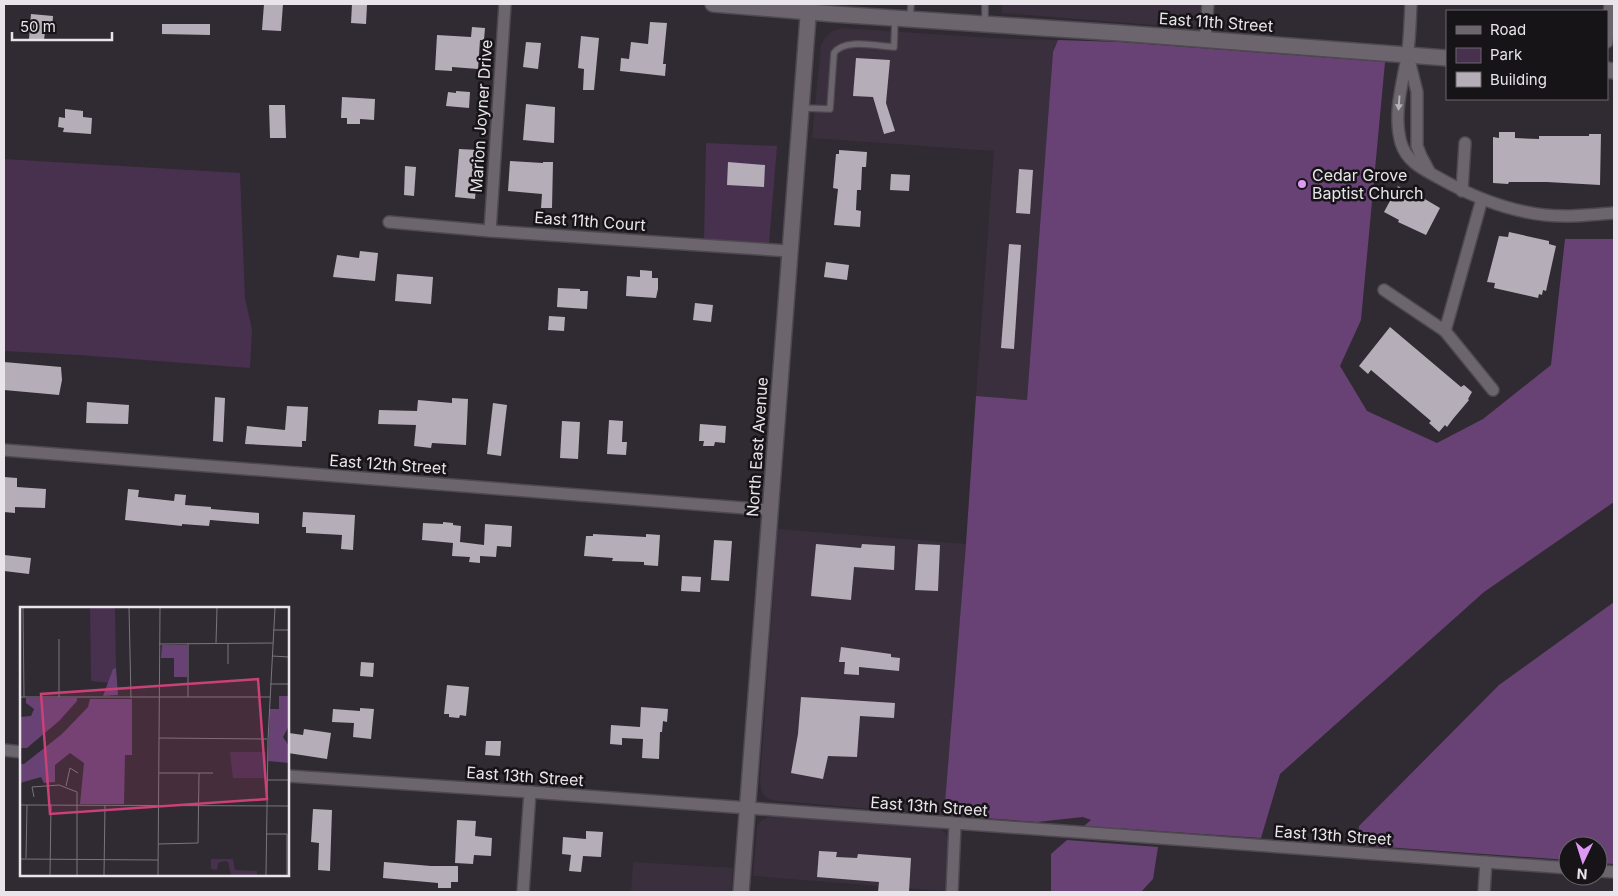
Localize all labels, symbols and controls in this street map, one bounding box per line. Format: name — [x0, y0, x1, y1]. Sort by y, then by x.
street label: East 11th Street — [1158, 8, 1274, 36]
scale bar — [12, 10, 112, 42]
legend — [1446, 10, 1608, 100]
text: 50 m — [20, 17, 56, 36]
text: Road — [1490, 20, 1526, 39]
street label: Marion Joyner Drive — [466, 39, 496, 193]
text: Park — [1490, 45, 1523, 64]
text: Building — [1490, 70, 1547, 89]
one-way arrow — [1394, 95, 1402, 111]
place label: Cedar Grove Baptist Church — [1312, 165, 1424, 203]
marker: Cedar Grove Baptist Church — [1296, 178, 1308, 190]
street label: East 11th Court — [534, 207, 646, 235]
street label: North East Avenue — [742, 376, 772, 518]
street label: East 12th Street — [329, 450, 447, 478]
inset map — [20, 607, 289, 876]
street label: East 13th Street — [466, 762, 584, 790]
street label: East 13th Street — [870, 792, 988, 820]
street label: East 13th Street — [1274, 821, 1392, 849]
north arrow — [1558, 836, 1608, 886]
text: N — [1576, 866, 1588, 883]

